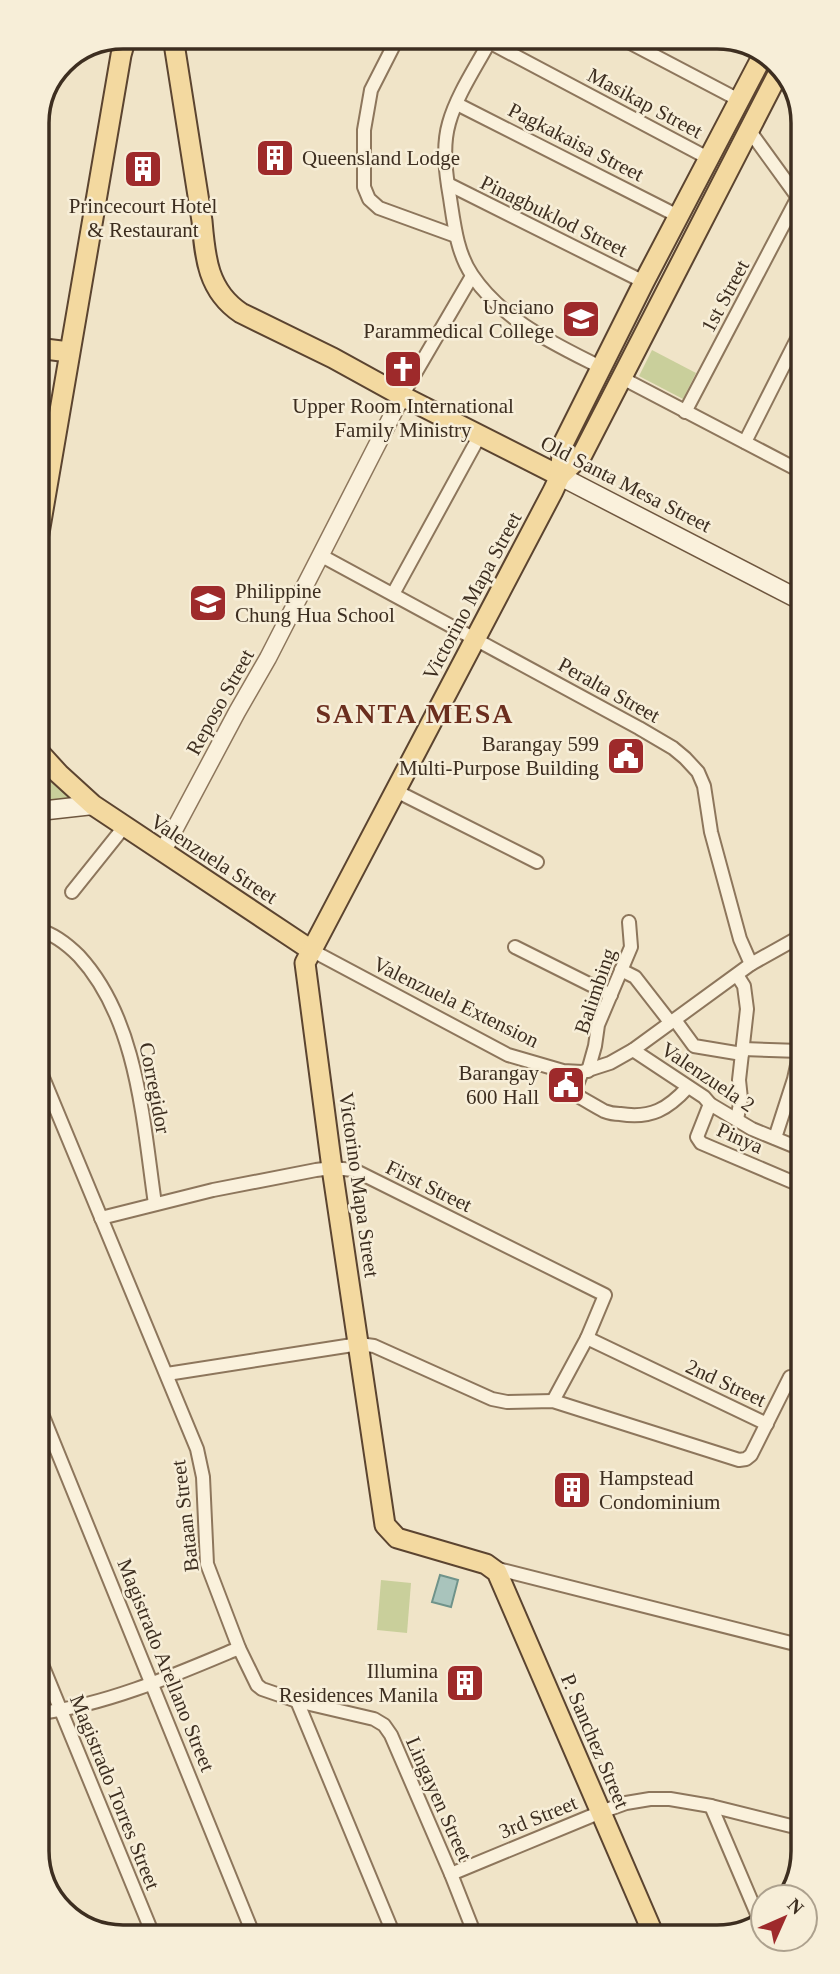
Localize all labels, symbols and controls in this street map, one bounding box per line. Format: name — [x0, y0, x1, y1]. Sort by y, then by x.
street label: Masikap Street — [583, 63, 707, 143]
street label: Pagkakaisa Street — [504, 98, 648, 187]
building icon: Queensland Lodge — [254, 137, 296, 179]
place label: Queensland Lodge — [302, 146, 460, 170]
building icon: Princecourt Hotel & Restaurant — [122, 148, 164, 190]
street label: Pinagbuklod Street — [477, 170, 631, 262]
place label: Princecourt Hotel & Restaurant — [69, 194, 218, 242]
street label: 1st Street — [696, 255, 754, 336]
place label: Unciano Parammedical College — [363, 295, 554, 343]
school or university icon: Unciano Parammedical College — [560, 298, 602, 340]
church icon: Upper Room International Family Ministry — [382, 348, 424, 390]
place label: Upper Room International Family Ministry — [292, 394, 514, 442]
street label: Old Santa Mesa Street — [537, 431, 716, 538]
street label: Victorino Mapa Street — [418, 508, 526, 684]
place label: Philippine Chung Hua School — [235, 579, 395, 627]
school or university icon: Philippine Chung Hua School — [187, 582, 229, 624]
street label: Reposo Street — [181, 645, 259, 759]
street label: Peralta Street — [554, 652, 664, 728]
district label: SANTA MESA — [315, 698, 515, 729]
place label: Barangay 599 Multi-Purpose Building — [399, 732, 599, 780]
public building icon: Barangay 599 Multi-Purpose Building — [605, 735, 647, 777]
street label: Valenzuela Street — [146, 809, 282, 909]
street label: Balimbing — [569, 945, 621, 1037]
street label: Valenzuela Extension — [369, 951, 543, 1053]
street label: Valenzuela 2 — [657, 1037, 759, 1117]
street label: Corregidor — [134, 1040, 176, 1136]
place label: Barangay 600 Hall — [459, 1061, 539, 1109]
public building icon: Barangay 600 Hall — [545, 1064, 587, 1106]
street label: Victorino Mapa Street — [334, 1091, 384, 1279]
street label: Pinya — [713, 1117, 767, 1159]
street label: First Street — [382, 1155, 476, 1217]
street label: 2nd Street — [682, 1354, 770, 1412]
street label: Bataan Street — [166, 1459, 204, 1573]
place label: Hampstead Condominium — [599, 1466, 720, 1514]
building icon: Hampstead Condominium — [551, 1469, 593, 1511]
street label: Magistrado Arellano Street — [112, 1555, 220, 1775]
place label: Illumina Residences Manila — [279, 1659, 439, 1707]
building icon: Illumina Residences Manila — [444, 1662, 486, 1704]
street label: P. Sanchez Street — [556, 1670, 634, 1812]
street label: Magistrado Torres Street — [65, 1691, 165, 1893]
street label: Lingayen Street — [401, 1733, 477, 1865]
street label: 3rd Street — [495, 1790, 581, 1844]
north arrow — [749, 1883, 819, 1953]
text: N — [783, 1894, 808, 1919]

